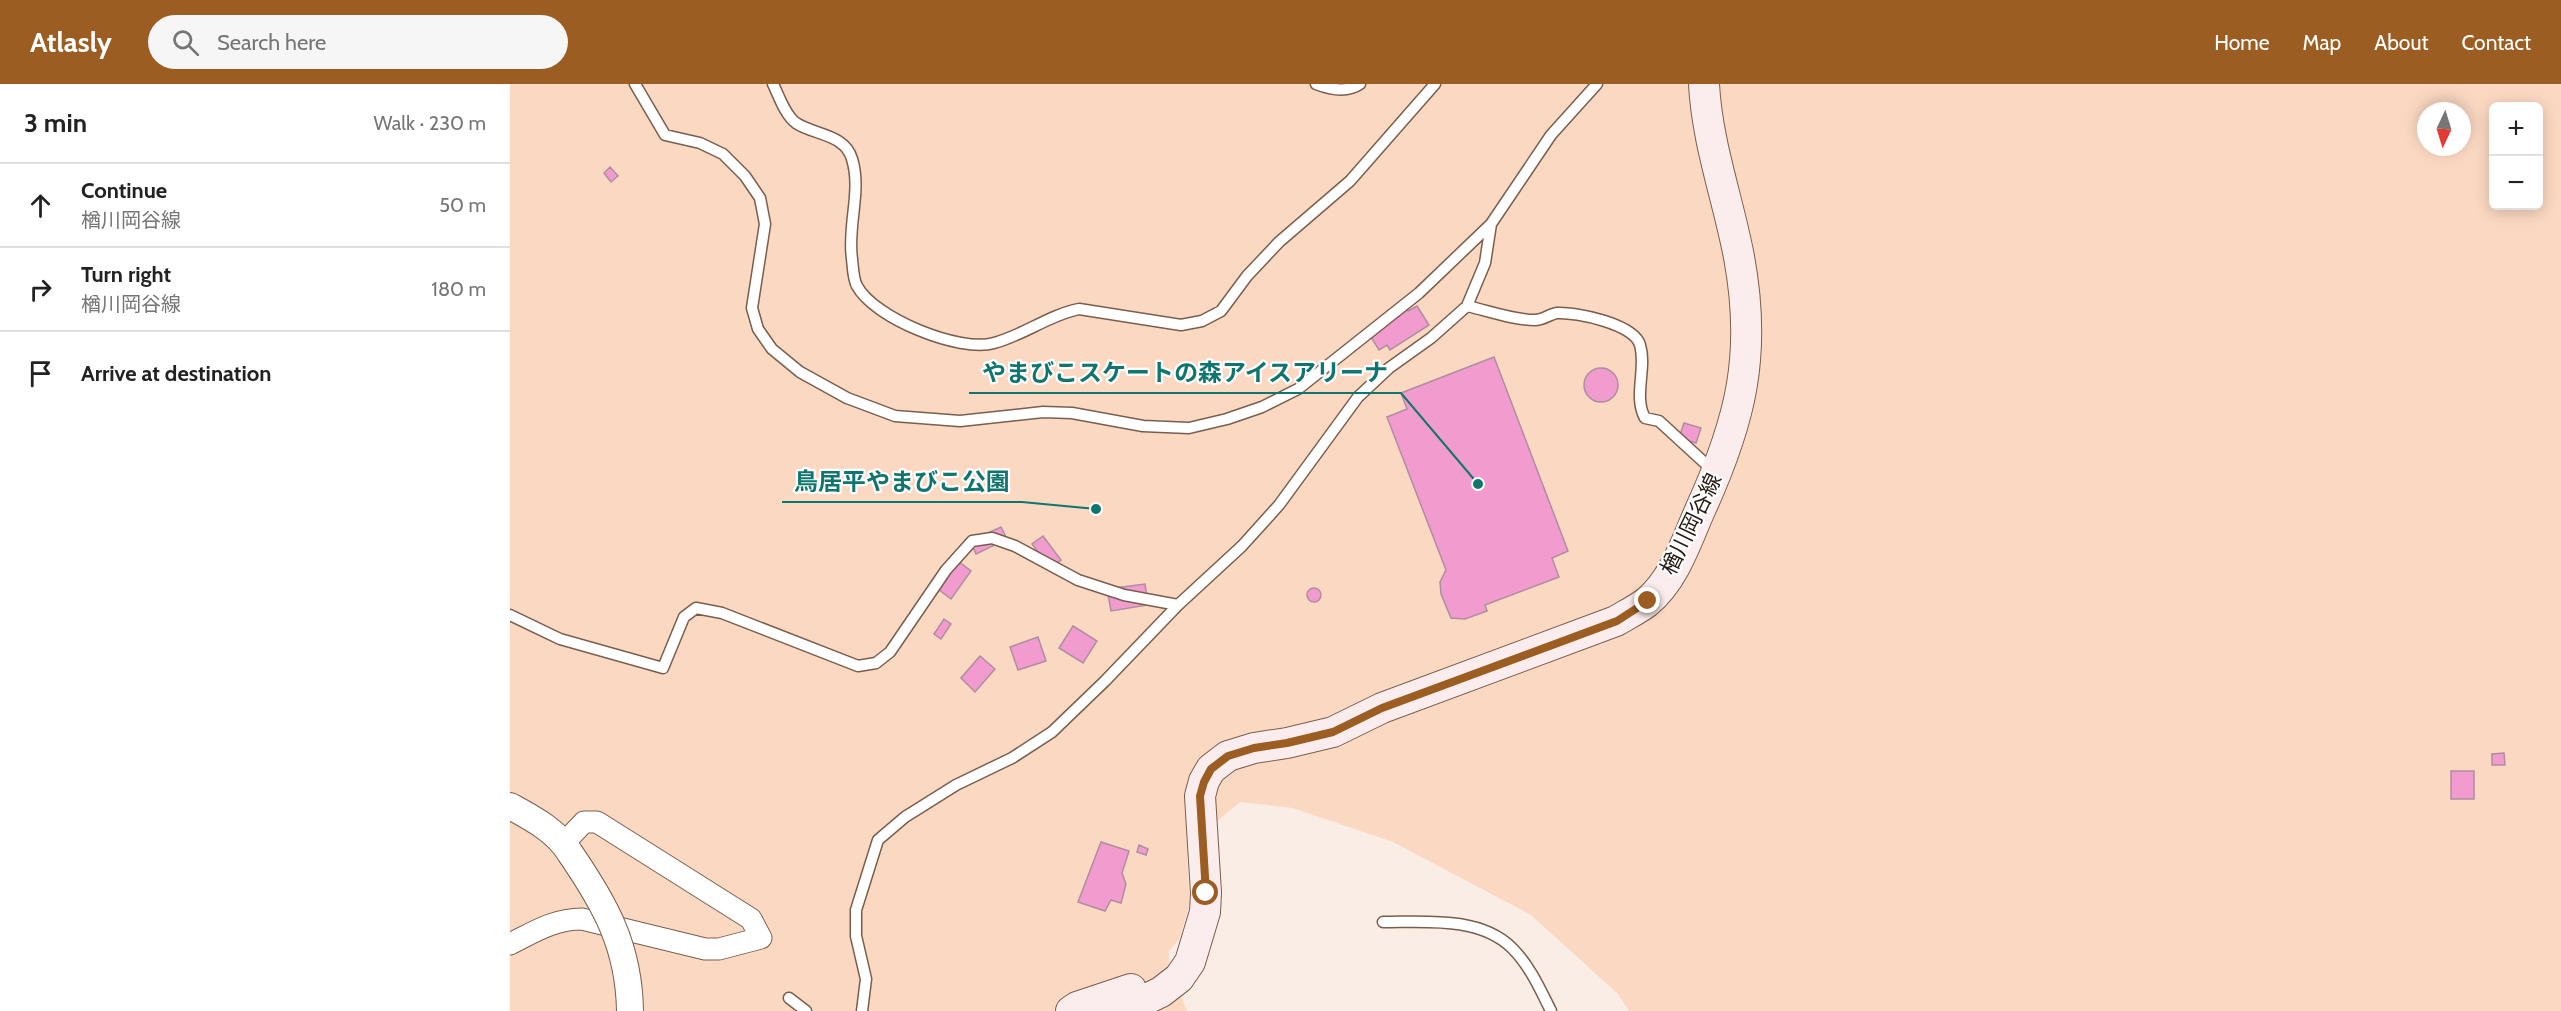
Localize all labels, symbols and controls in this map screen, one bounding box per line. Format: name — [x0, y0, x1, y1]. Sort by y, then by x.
search box — [148, 15, 568, 69]
text: Atlasly — [30, 25, 112, 59]
icon: search — [169, 26, 202, 59]
text: Search here — [217, 29, 326, 56]
text: Home — [2214, 30, 2270, 55]
text: Map — [2303, 30, 2341, 55]
text: About — [2374, 30, 2428, 55]
text: Contact — [2461, 30, 2531, 55]
north arrow — [2417, 102, 2471, 156]
map controls — [2489, 102, 2543, 210]
button: + — [2489, 102, 2543, 156]
text: 3 min — [24, 107, 87, 139]
text: Walk · 230 m — [374, 111, 486, 135]
button: − — [2489, 156, 2543, 210]
text: Continue — [81, 177, 167, 204]
icon: ahead — [24, 189, 57, 222]
text: 50 m — [439, 193, 486, 217]
text: 楢川岡谷線 — [81, 208, 181, 232]
text: Turn right — [81, 261, 171, 288]
icon: right — [24, 273, 57, 306]
text: 180 m — [431, 277, 486, 301]
text: 楢川岡谷線 — [81, 292, 181, 316]
callout: やまびこスケートの森アイスアリーナ — [969, 351, 1401, 393]
icon: arrive — [24, 357, 57, 390]
text: やまびこスケートの森アイスアリーナ — [982, 358, 1388, 387]
text: Arrive at destination — [81, 360, 271, 387]
callout: 鳥居平やまびこ公園 — [782, 460, 1022, 502]
text: 鳥居平やまびこ公園 — [794, 467, 1010, 496]
street label: 楢川岡谷線 — [1655, 469, 1727, 579]
route end — [1634, 587, 1660, 613]
route start — [1192, 879, 1218, 905]

